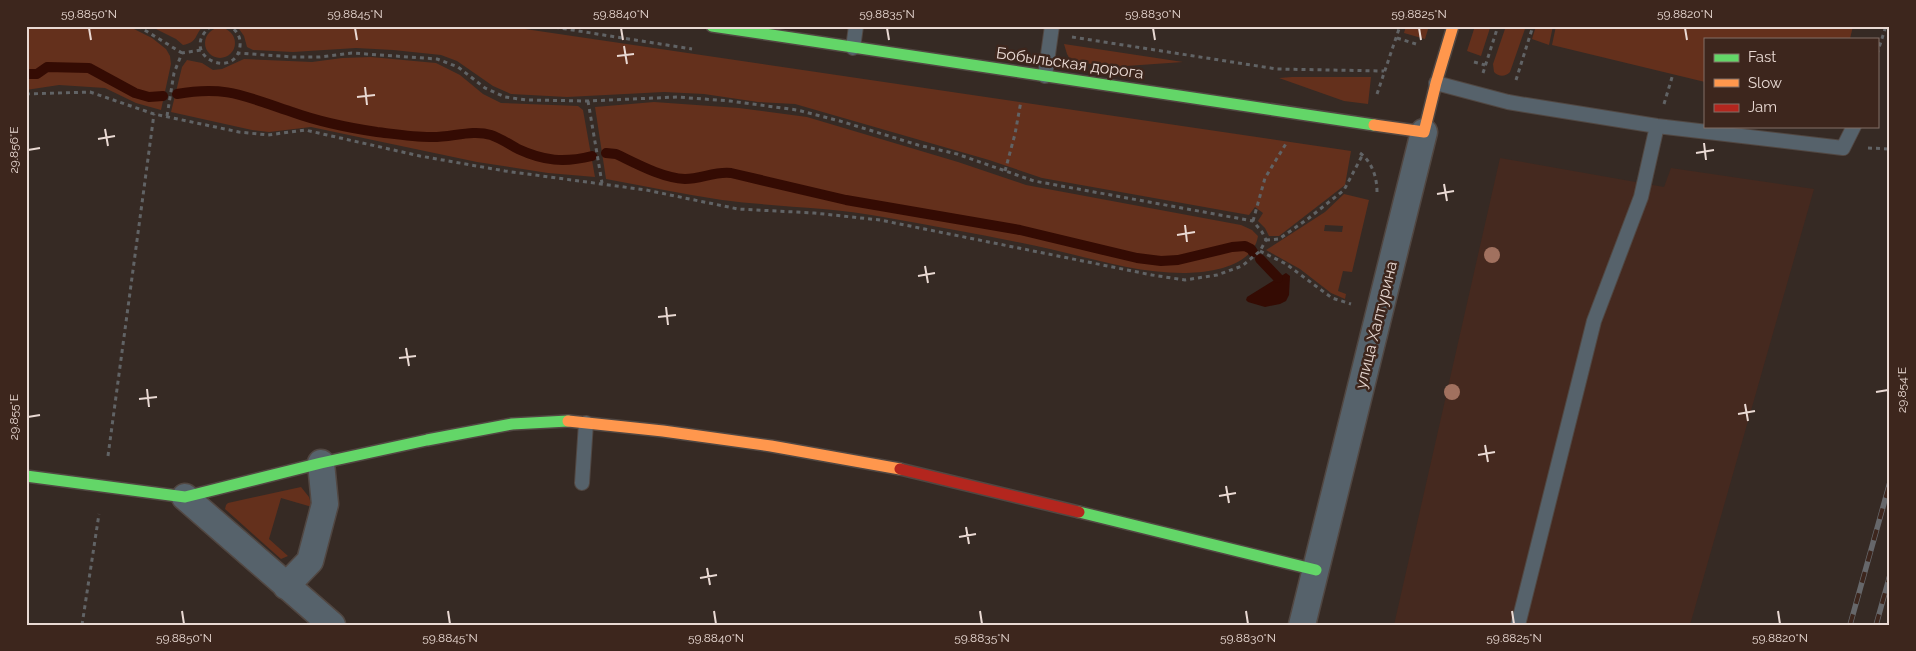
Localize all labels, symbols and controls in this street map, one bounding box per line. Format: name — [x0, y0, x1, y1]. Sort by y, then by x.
text: 59.8850°N — [61, 7, 117, 21]
text: 59.8845°N — [327, 7, 383, 21]
text: 59.8840°N — [593, 7, 649, 21]
text: 59.8835°N — [859, 7, 915, 21]
text: 59.8830°N — [1125, 7, 1181, 21]
text: 59.8825°N — [1391, 7, 1447, 21]
text: 59.8820°N — [1657, 7, 1713, 21]
legend — [1704, 38, 1878, 128]
street label: Бобыльская дорога — [995, 43, 1145, 83]
text: Fast — [1748, 48, 1776, 66]
text: Slow — [1748, 74, 1782, 92]
text: Jam — [1748, 98, 1777, 116]
text: 29.856°E — [7, 127, 21, 173]
street label: улица Халтурина — [1351, 259, 1401, 391]
text: 29.854°E — [1895, 367, 1909, 413]
text: 29.855°E — [7, 394, 21, 440]
text: 59.8850°N — [156, 631, 212, 645]
text: 59.8845°N — [422, 631, 478, 645]
text: 59.8840°N — [688, 631, 744, 645]
text: 59.8835°N — [954, 631, 1010, 645]
text: 59.8830°N — [1220, 631, 1276, 645]
text: 59.8825°N — [1486, 631, 1542, 645]
text: 59.8820°N — [1752, 631, 1808, 645]

